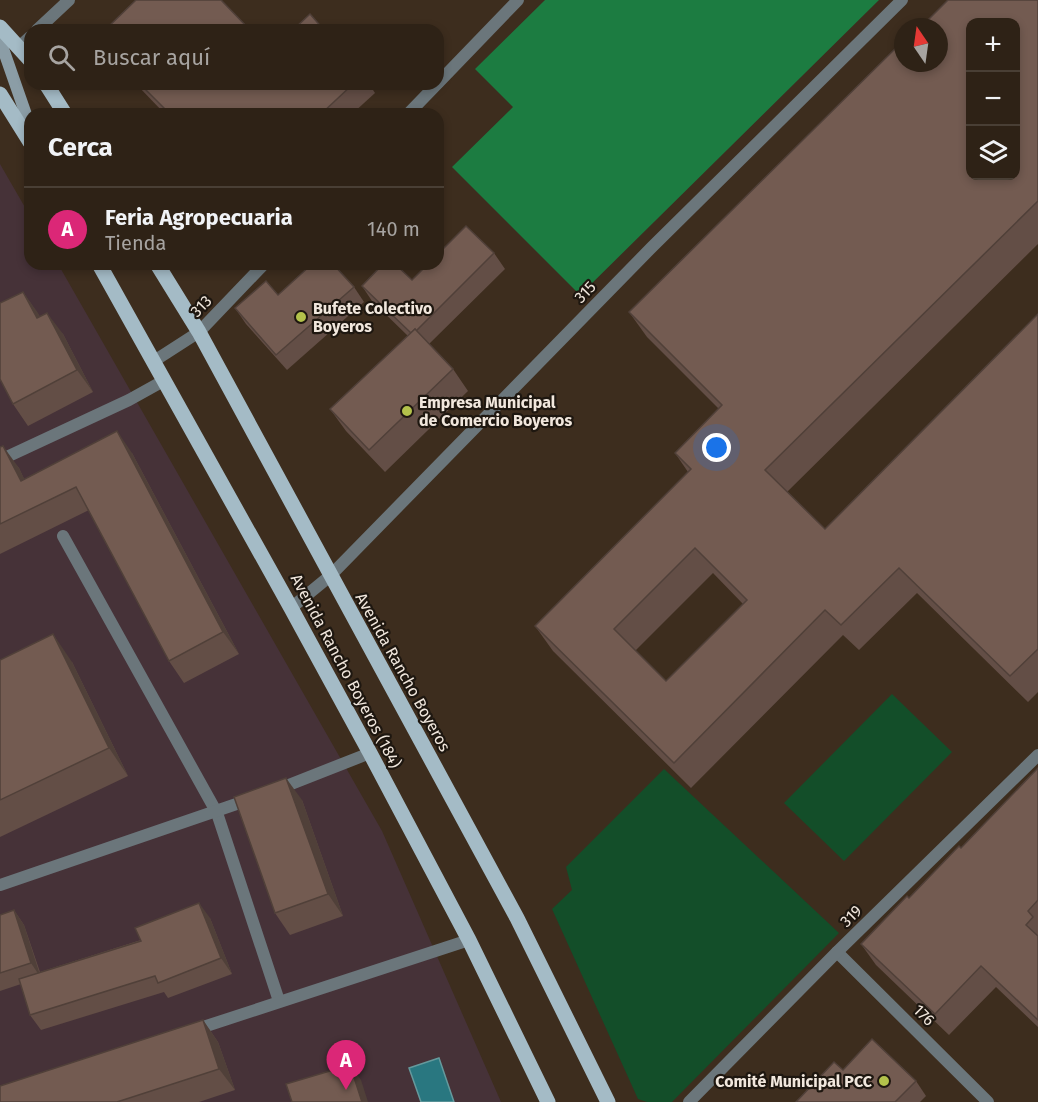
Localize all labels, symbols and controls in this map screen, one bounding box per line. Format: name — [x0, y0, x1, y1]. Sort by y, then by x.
north arrow — [894, 18, 948, 72]
map controls — [966, 18, 1020, 180]
button: + — [966, 18, 1020, 72]
search box — [24, 24, 444, 90]
icon: search — [45, 41, 78, 74]
text: Buscar aquí — [93, 44, 210, 71]
button: − — [966, 72, 1020, 126]
button: layers — [966, 126, 1020, 180]
text: Cerca — [48, 132, 113, 163]
text: Feria Agropecuaria — [105, 204, 293, 231]
text: A — [62, 217, 73, 241]
text: 140 m — [367, 217, 420, 241]
text: Tienda — [105, 231, 166, 255]
street label: 315 — [570, 277, 600, 307]
street label: 313 — [186, 291, 216, 321]
place label: Bufete Colectivo Boyeros — [313, 299, 432, 336]
marker: Bufete Colectivo Boyeros — [294, 310, 308, 324]
place label: Empresa Municipal de Comercio Boyeros — [419, 393, 572, 430]
marker: Empresa Municipal de Comercio Boyeros — [400, 404, 414, 418]
your location — [702, 433, 731, 462]
street label: Avenida Rancho Boyeros (184) — [287, 571, 405, 771]
street label: Avenida Rancho Boyeros — [351, 589, 455, 755]
street label: 319 — [836, 901, 866, 931]
street label: 176 — [909, 1000, 939, 1030]
pin: A — [326, 1040, 366, 1090]
place label: Comité Municipal PCC — [715, 1072, 873, 1091]
marker: Comité Municipal PCC — [877, 1074, 891, 1088]

